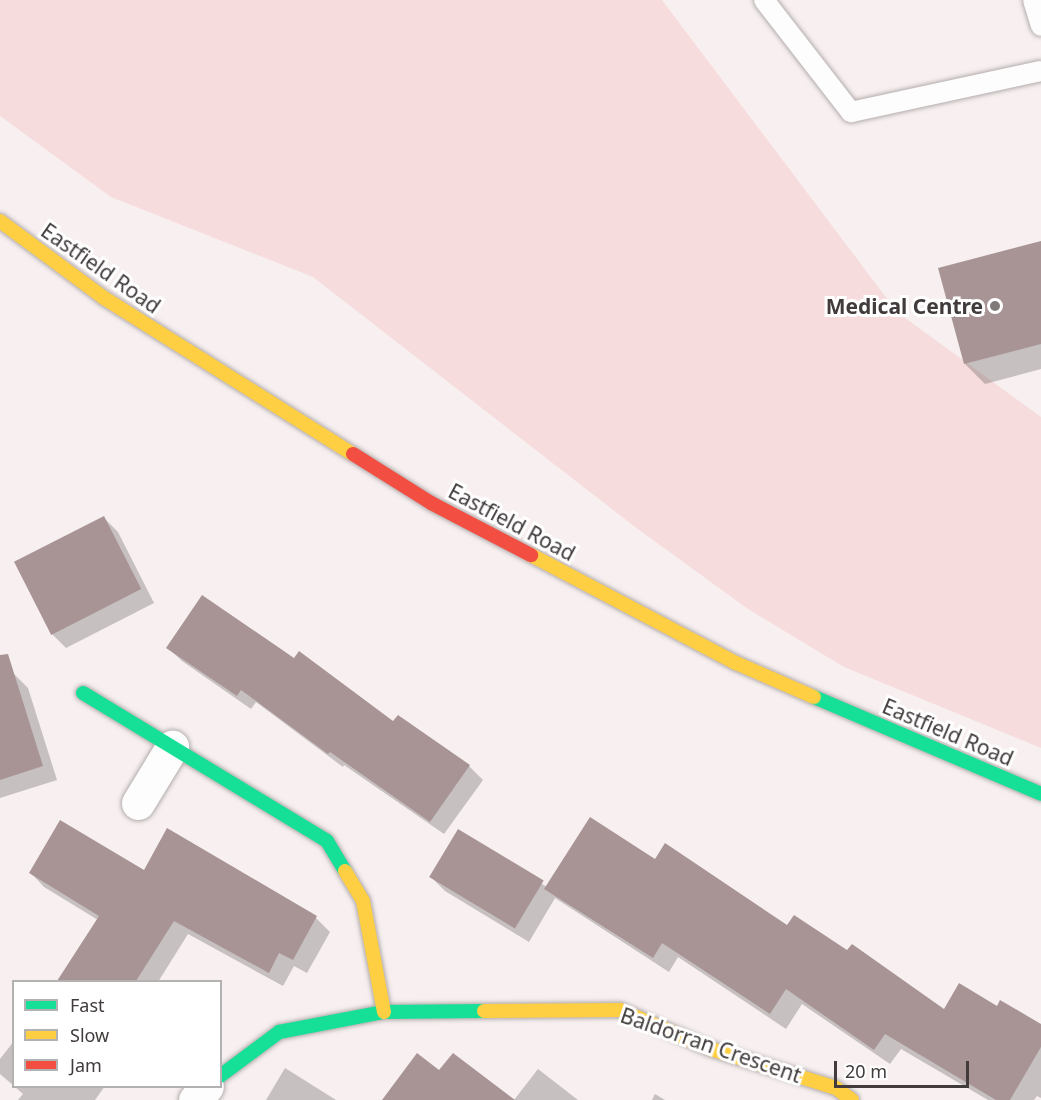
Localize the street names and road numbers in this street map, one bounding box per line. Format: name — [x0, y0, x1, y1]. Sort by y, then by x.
street label: Eastfield Road — [36, 218, 166, 318]
street label: Eastfield Road — [444, 478, 580, 566]
street label: Eastfield Road — [879, 693, 1017, 771]
street label: Baldorran Crescent — [617, 1002, 805, 1088]

